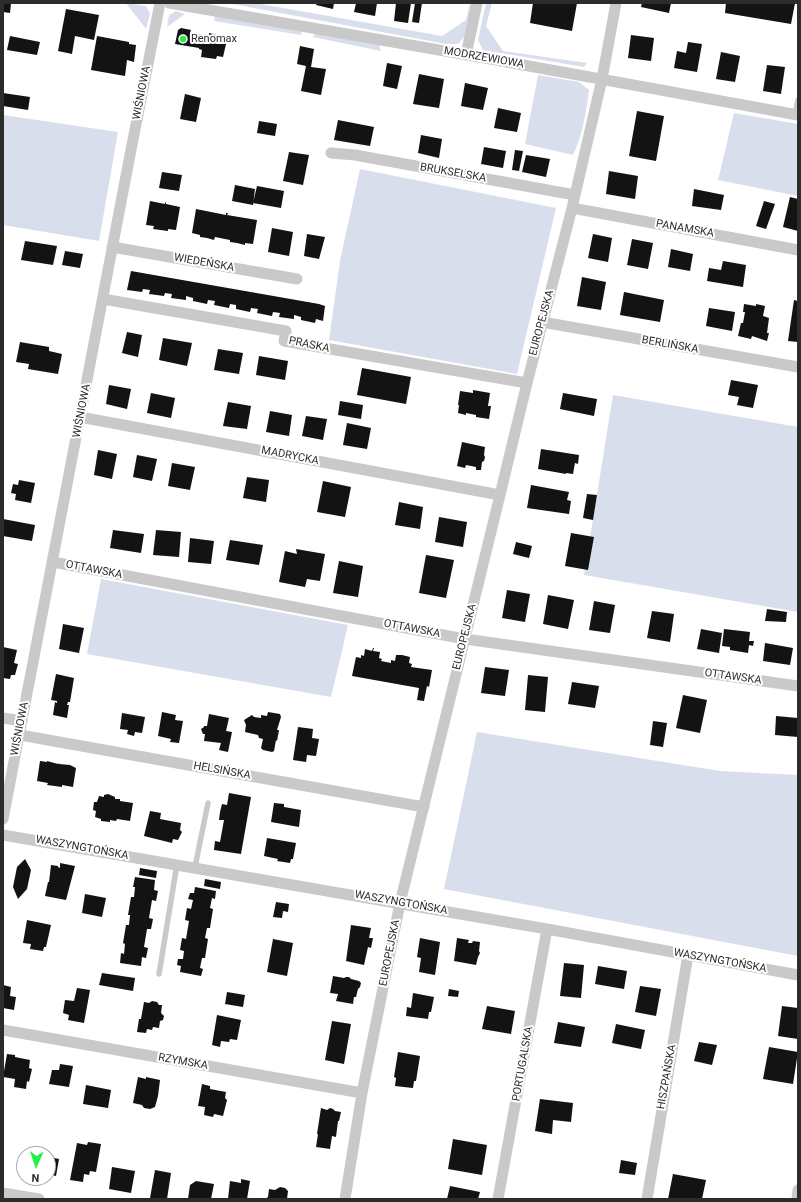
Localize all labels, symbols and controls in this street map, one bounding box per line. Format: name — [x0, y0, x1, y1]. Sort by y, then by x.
place label: Renomax — [191, 32, 237, 46]
marker: Renomax — [178, 34, 188, 44]
street label: MODRZEWIOWA — [443, 44, 525, 72]
street label: WIŚNIOWA — [130, 65, 154, 121]
street label: BRUKSELSKA — [419, 161, 487, 185]
street label: PANAMSKA — [655, 217, 715, 241]
street label: WIEDEŃSKA — [173, 251, 235, 275]
street label: EUROPEJSKA — [527, 289, 557, 357]
street label: PRASKA — [287, 334, 331, 356]
street label: BERLIŃSKA — [641, 334, 699, 356]
street label: WIŚNIOWA — [70, 383, 94, 439]
street label: MADRYCKA — [260, 444, 320, 468]
street label: OTTAWSKA — [65, 558, 123, 582]
street label: EUROPEJSKA — [450, 603, 480, 671]
street label: OTTAWSKA — [383, 617, 441, 641]
street label: OTTAWSKA — [704, 666, 762, 688]
street label: WIŚNIOWA — [8, 701, 32, 757]
street label: HELSIŃSKA — [192, 759, 252, 783]
street label: WASZYNGTOŃSKA — [34, 833, 130, 863]
street label: WASZYNGTOŃSKA — [353, 888, 449, 918]
street label: EUROPEJSKA — [377, 919, 403, 987]
street label: WASZYNGTOŃSKA — [672, 946, 768, 976]
street label: PORTUGALSKA — [510, 1026, 536, 1102]
street label: HISZPAŃSKA — [655, 1043, 679, 1111]
street label: RZYMSKA — [157, 1051, 209, 1073]
north arrow — [16, 1146, 56, 1186]
text: N — [31, 1171, 40, 1184]

